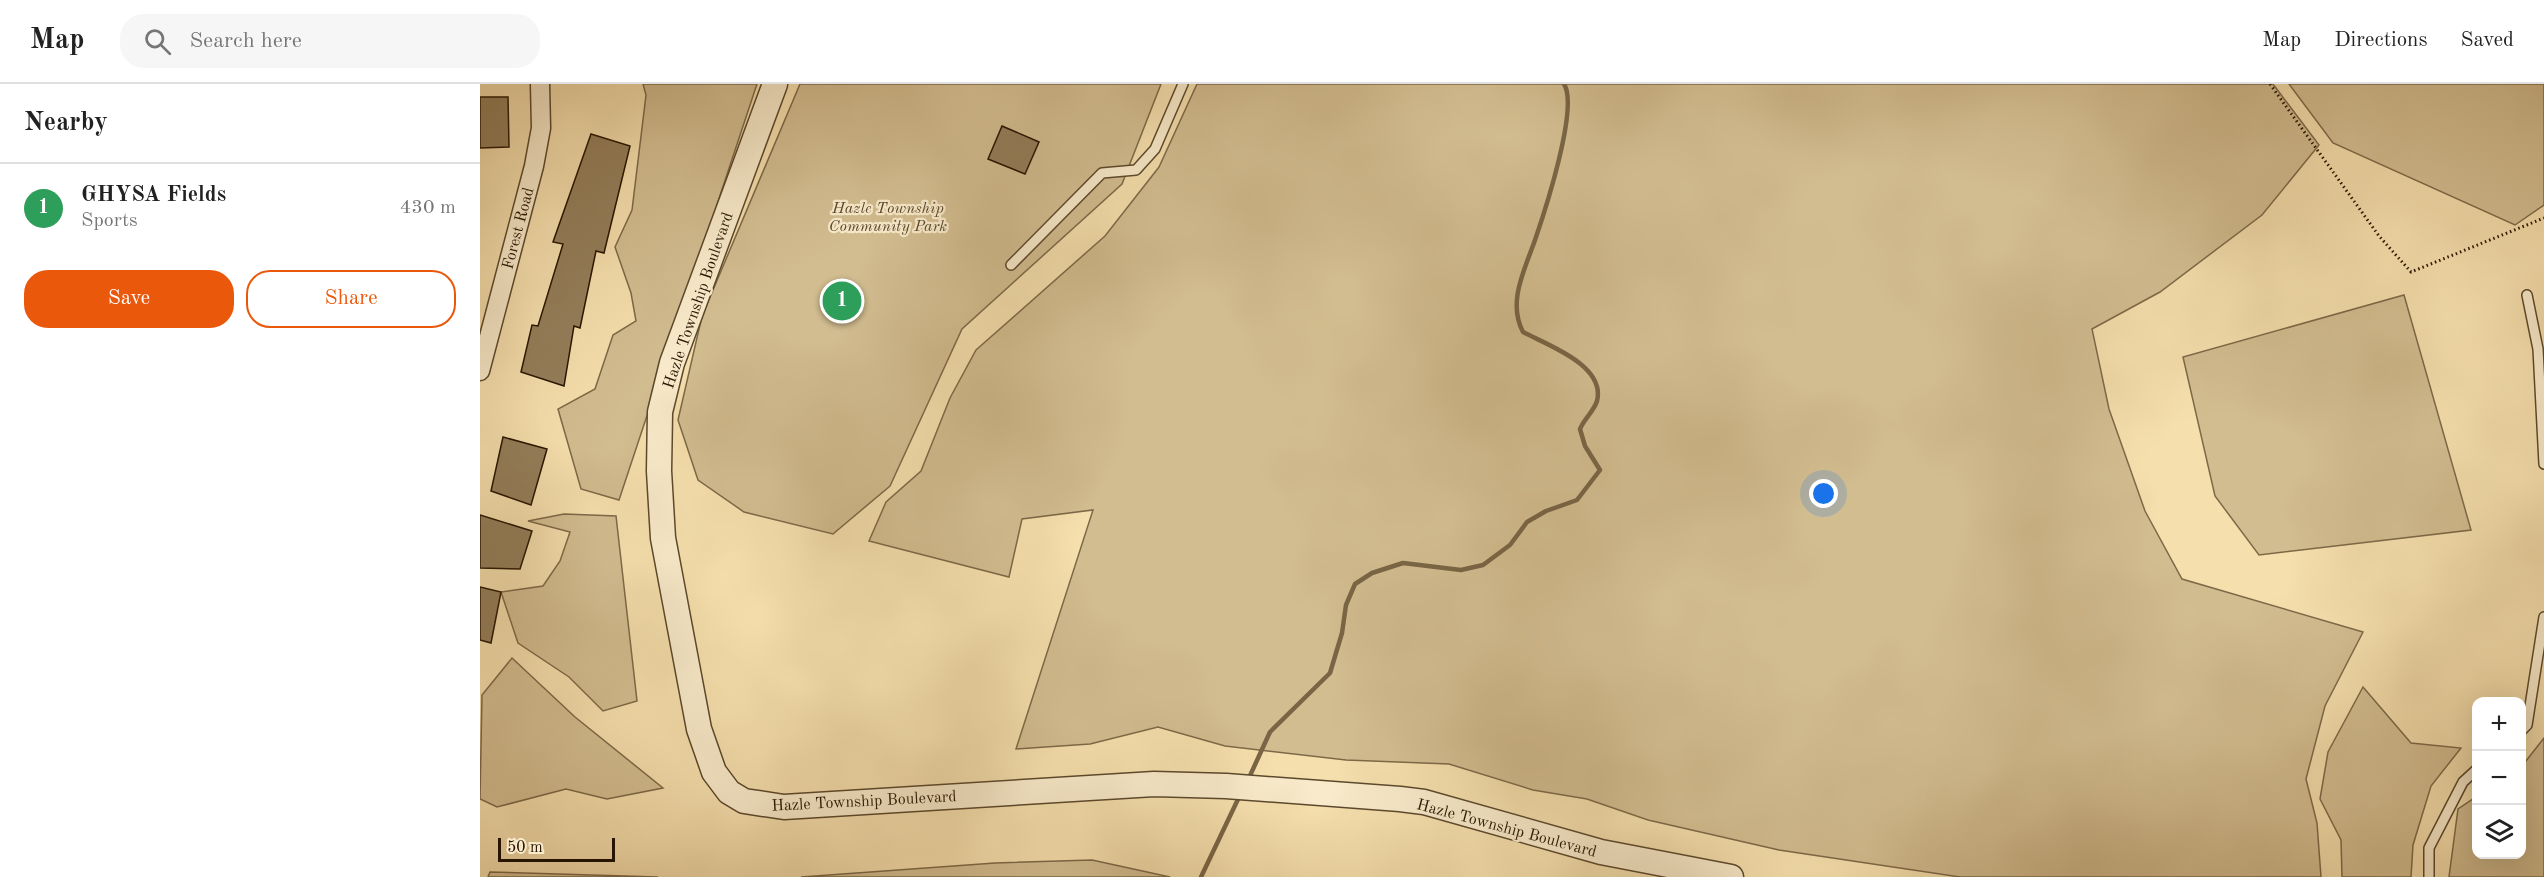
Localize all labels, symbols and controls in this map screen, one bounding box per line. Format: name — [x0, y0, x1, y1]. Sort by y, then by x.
search box — [120, 14, 540, 68]
icon: search — [141, 25, 174, 58]
text: Map — [30, 27, 84, 55]
text: Search here — [189, 30, 302, 52]
text: Map — [2262, 30, 2301, 51]
text: Directions — [2334, 30, 2428, 51]
text: Saved — [2461, 30, 2514, 51]
text: Nearby — [24, 110, 108, 136]
text: GHYSA Fields — [81, 184, 226, 206]
street label: Forest Road — [500, 186, 538, 271]
text: 1 — [38, 198, 49, 218]
text: 430 m — [400, 198, 456, 218]
park label: Hazle Township Community Park — [829, 201, 947, 235]
street label: Hazle Township Boulevard — [661, 210, 737, 391]
text: Sports — [81, 211, 138, 231]
button: Save — [24, 270, 234, 328]
button: Share — [246, 270, 456, 328]
pin: 1 — [822, 278, 862, 324]
your location — [1809, 479, 1838, 508]
map controls — [2472, 697, 2526, 859]
button: + — [2472, 697, 2526, 751]
button: − — [2472, 751, 2526, 805]
street label: Hazle Township Boulevard — [771, 789, 957, 815]
street label: Hazle Township Boulevard — [1415, 797, 1598, 861]
button: layers — [2472, 805, 2526, 859]
scale bar — [498, 835, 615, 862]
text: 50 m — [507, 840, 543, 856]

